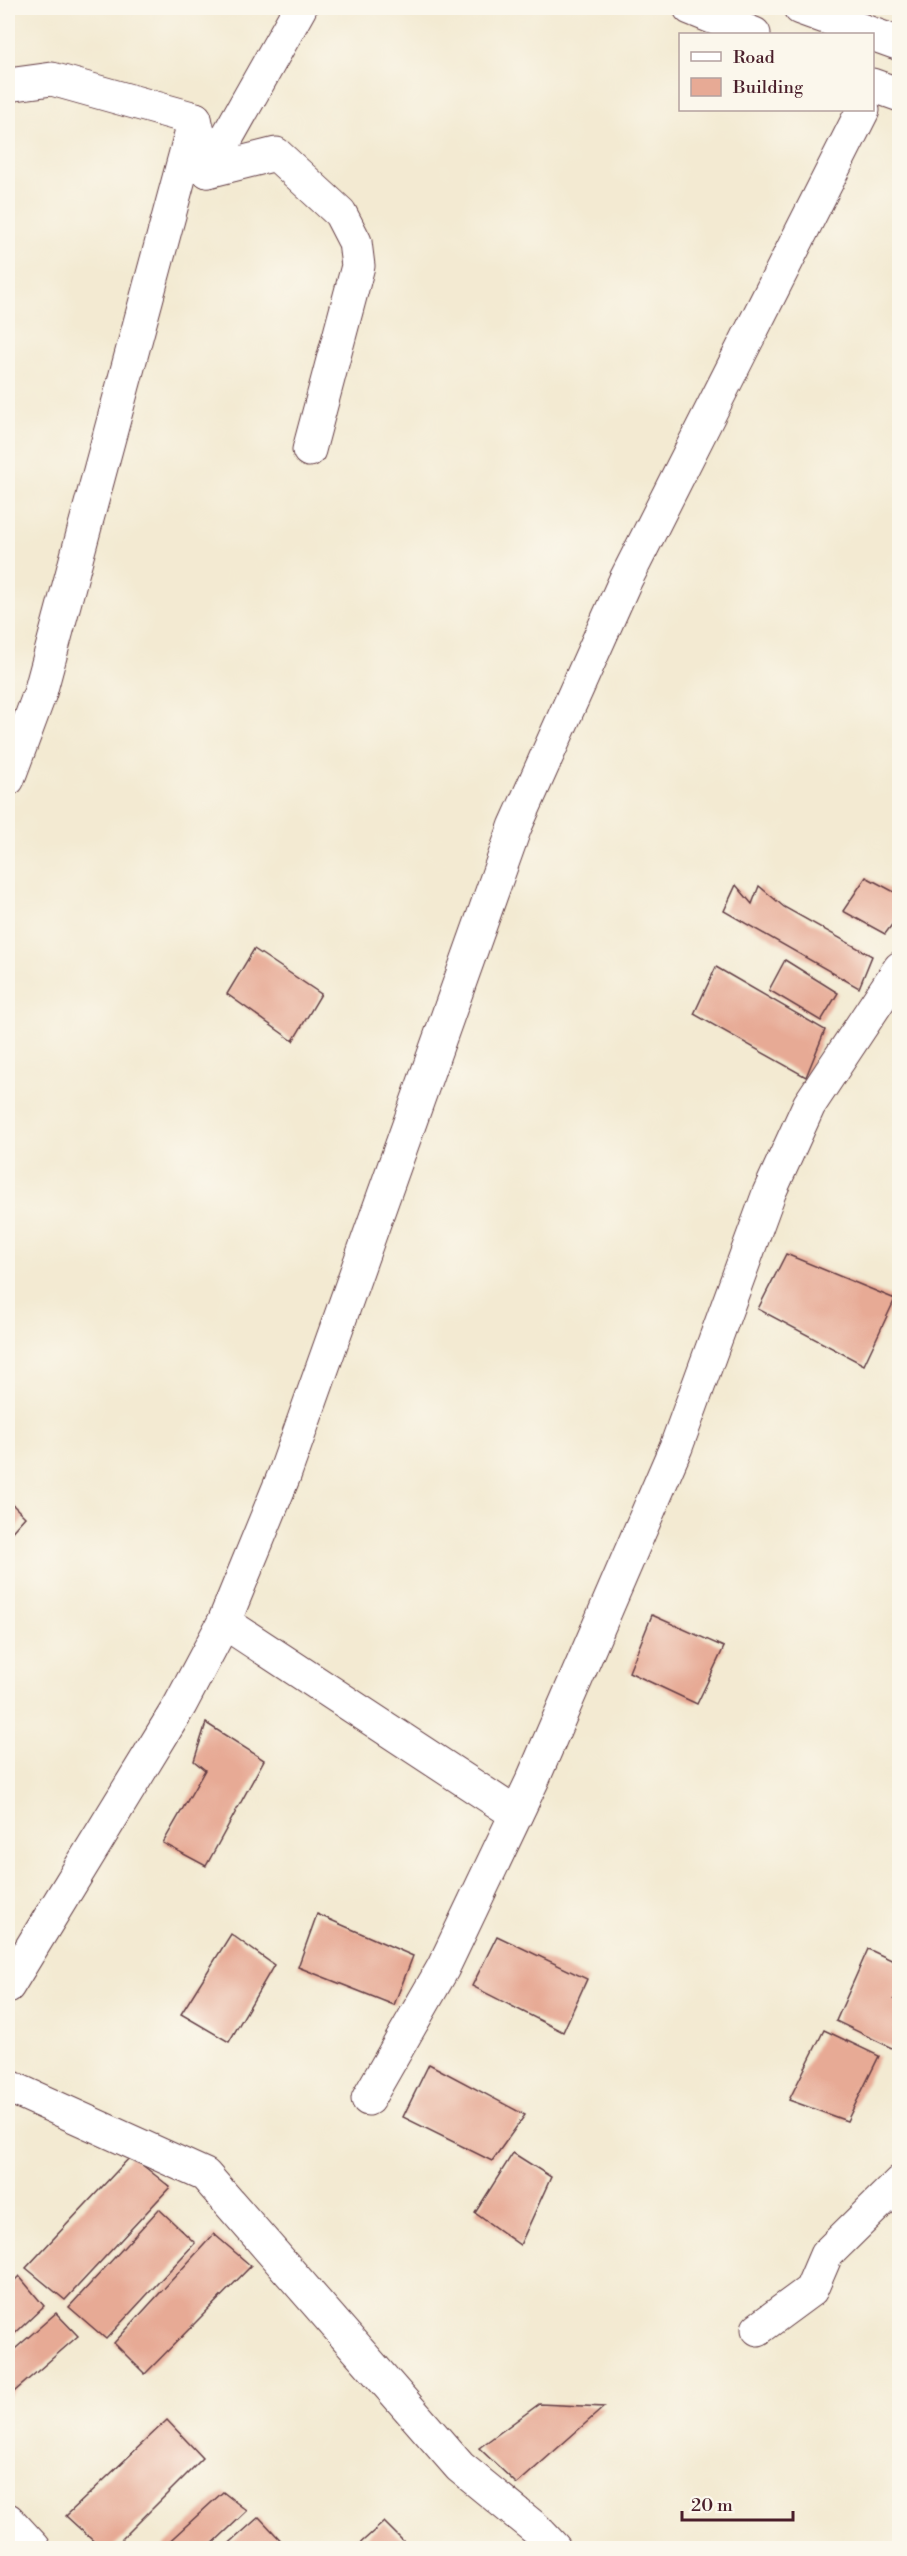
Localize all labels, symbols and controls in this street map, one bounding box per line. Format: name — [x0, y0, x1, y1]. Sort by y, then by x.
legend — [679, 33, 874, 111]
text: Road — [733, 46, 776, 69]
text: Building — [732, 76, 804, 99]
scale bar — [682, 2484, 793, 2522]
text: 20 m — [691, 2494, 733, 2517]

